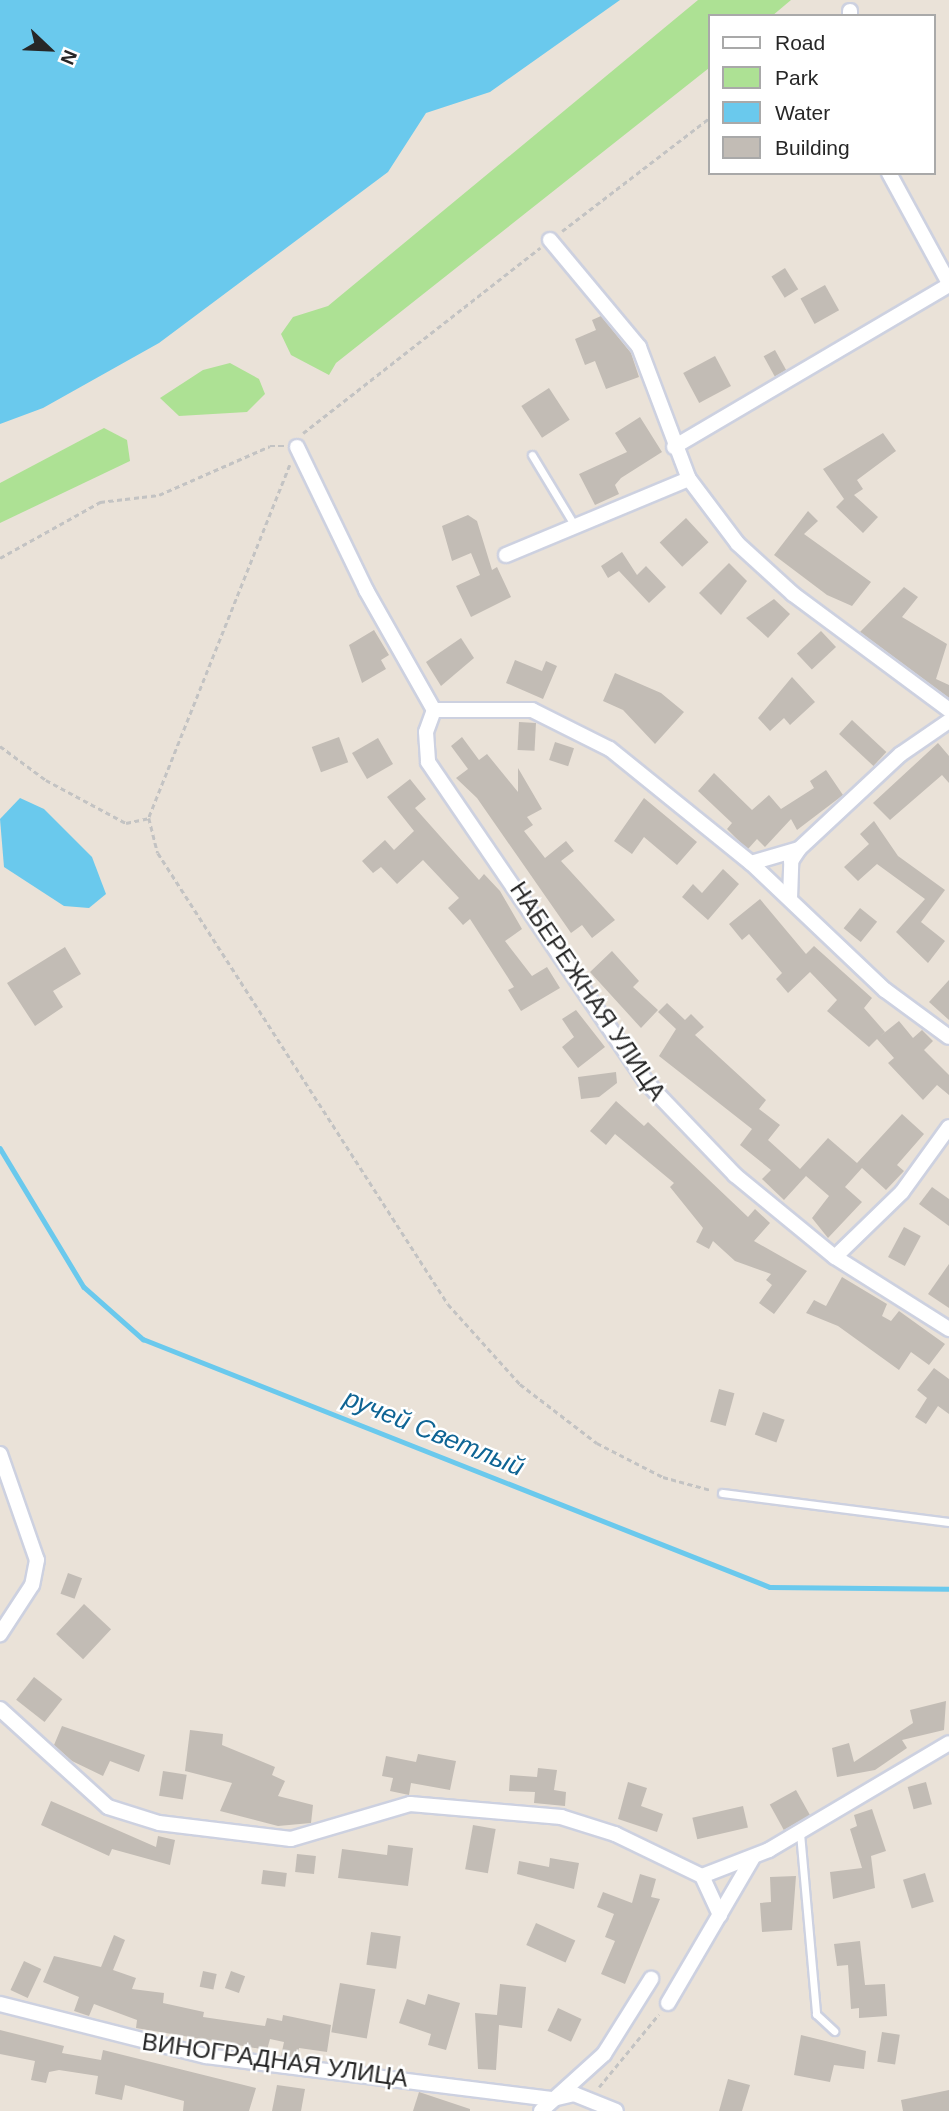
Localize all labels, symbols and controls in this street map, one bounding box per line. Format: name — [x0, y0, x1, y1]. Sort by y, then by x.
north arrow — [14, 14, 84, 84]
legend — [708, 14, 935, 175]
text: Road — [775, 31, 825, 54]
text: N — [56, 47, 81, 68]
text: Park — [775, 66, 818, 89]
text: Water — [775, 101, 830, 124]
text: Building — [775, 136, 850, 159]
street label: НАБЕРЕЖНАЯ УЛИЦА — [504, 876, 672, 1106]
water label: ручей Светлый — [339, 1383, 529, 1483]
street label: ВИНОГРАДНАЯ УЛИЦА — [140, 2027, 410, 2093]

